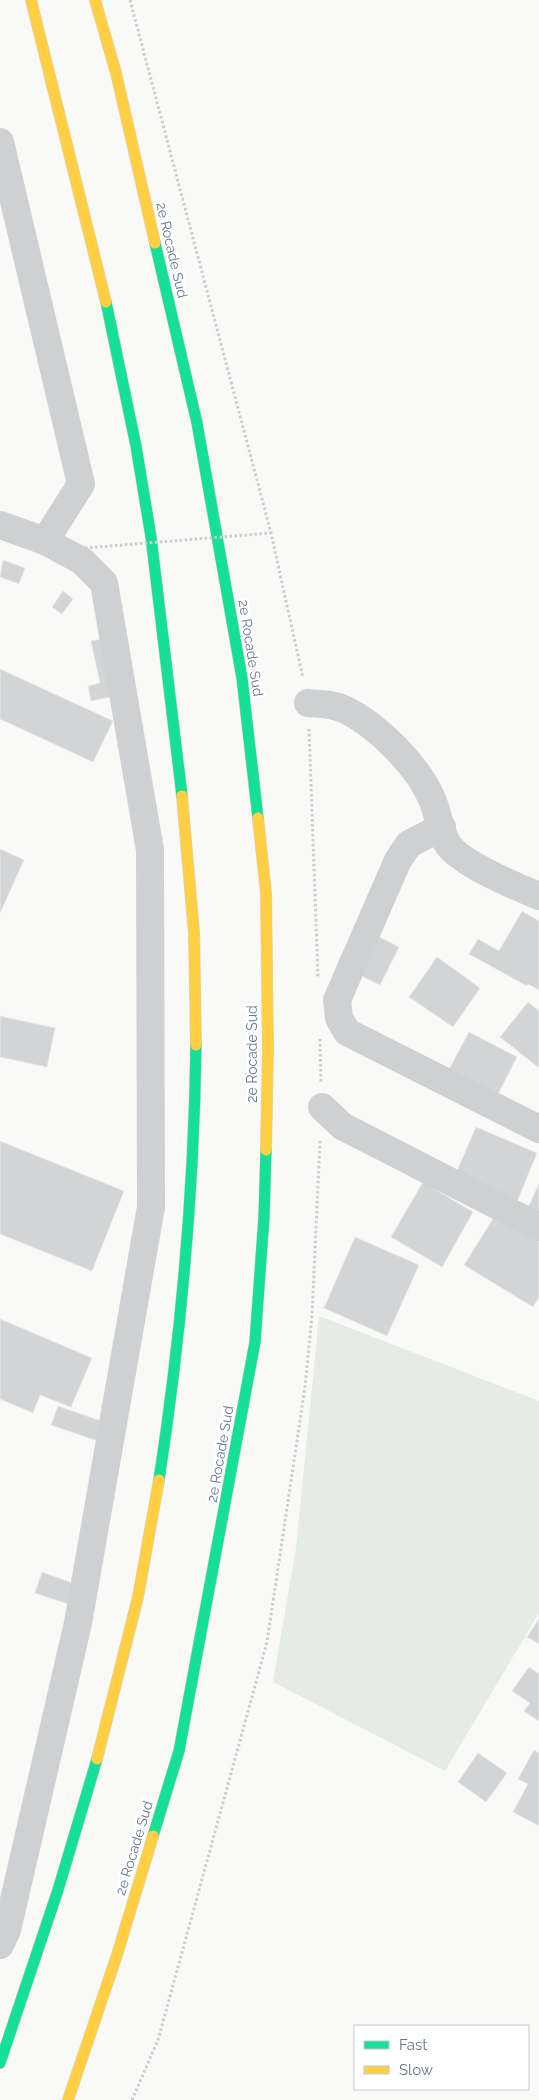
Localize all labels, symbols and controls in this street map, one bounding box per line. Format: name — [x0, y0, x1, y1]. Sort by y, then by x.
street label: 2e Rocade Sud — [153, 201, 191, 299]
street label: 2e Rocade Sud — [235, 599, 267, 697]
street label: 2e Rocade Sud — [244, 1005, 260, 1103]
street label: 2e Rocade Sud — [204, 1405, 236, 1503]
street label: 2e Rocade Sud — [112, 1799, 156, 1897]
legend — [354, 2025, 529, 2090]
text: Fast — [399, 2036, 427, 2054]
text: Slow — [399, 2061, 433, 2079]

